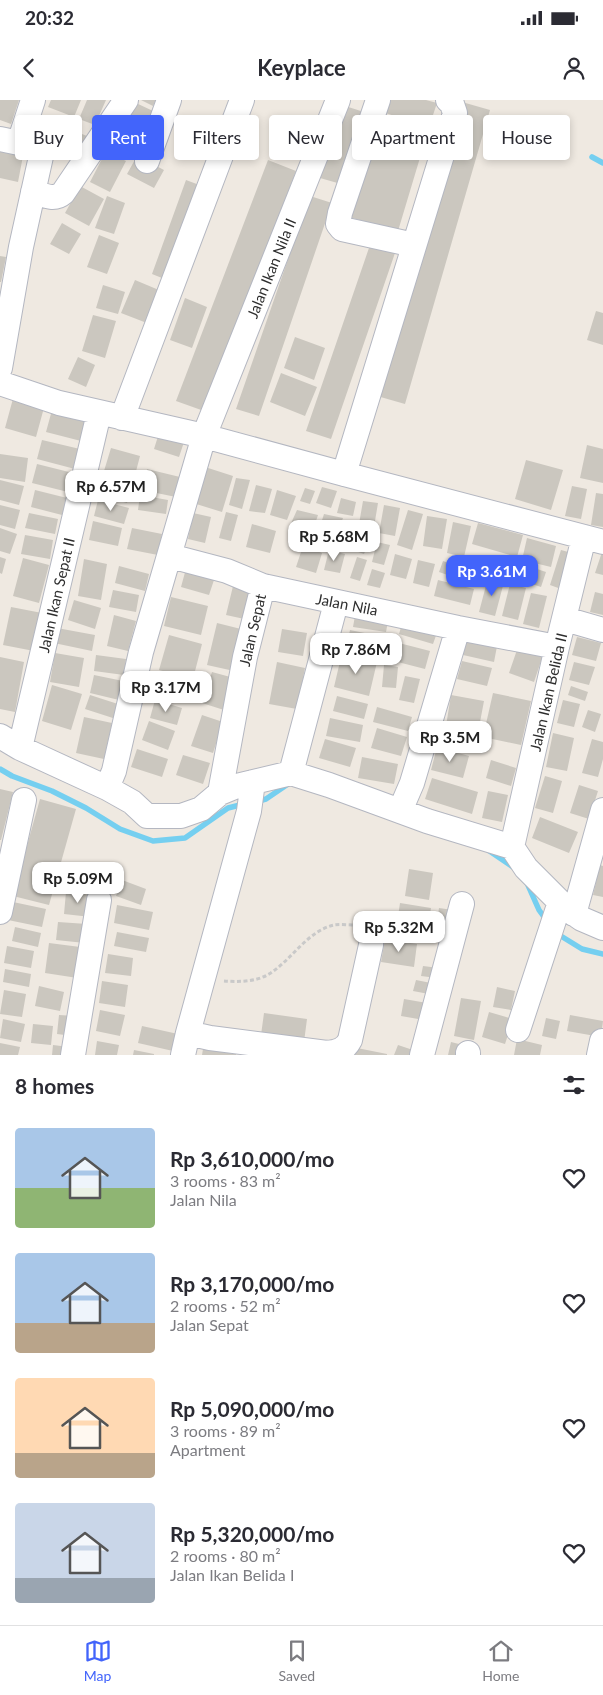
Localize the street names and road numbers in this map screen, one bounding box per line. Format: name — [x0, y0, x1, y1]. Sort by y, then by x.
street label: Jalan Ikan Nila II — [243, 215, 299, 321]
street label: Jalan Ikan Sepat II — [34, 536, 78, 654]
street label: Jalan Nila — [315, 589, 379, 619]
street label: Jalan Sepat — [235, 591, 269, 668]
street label: Jalan Ikan Belida II — [526, 631, 570, 753]

